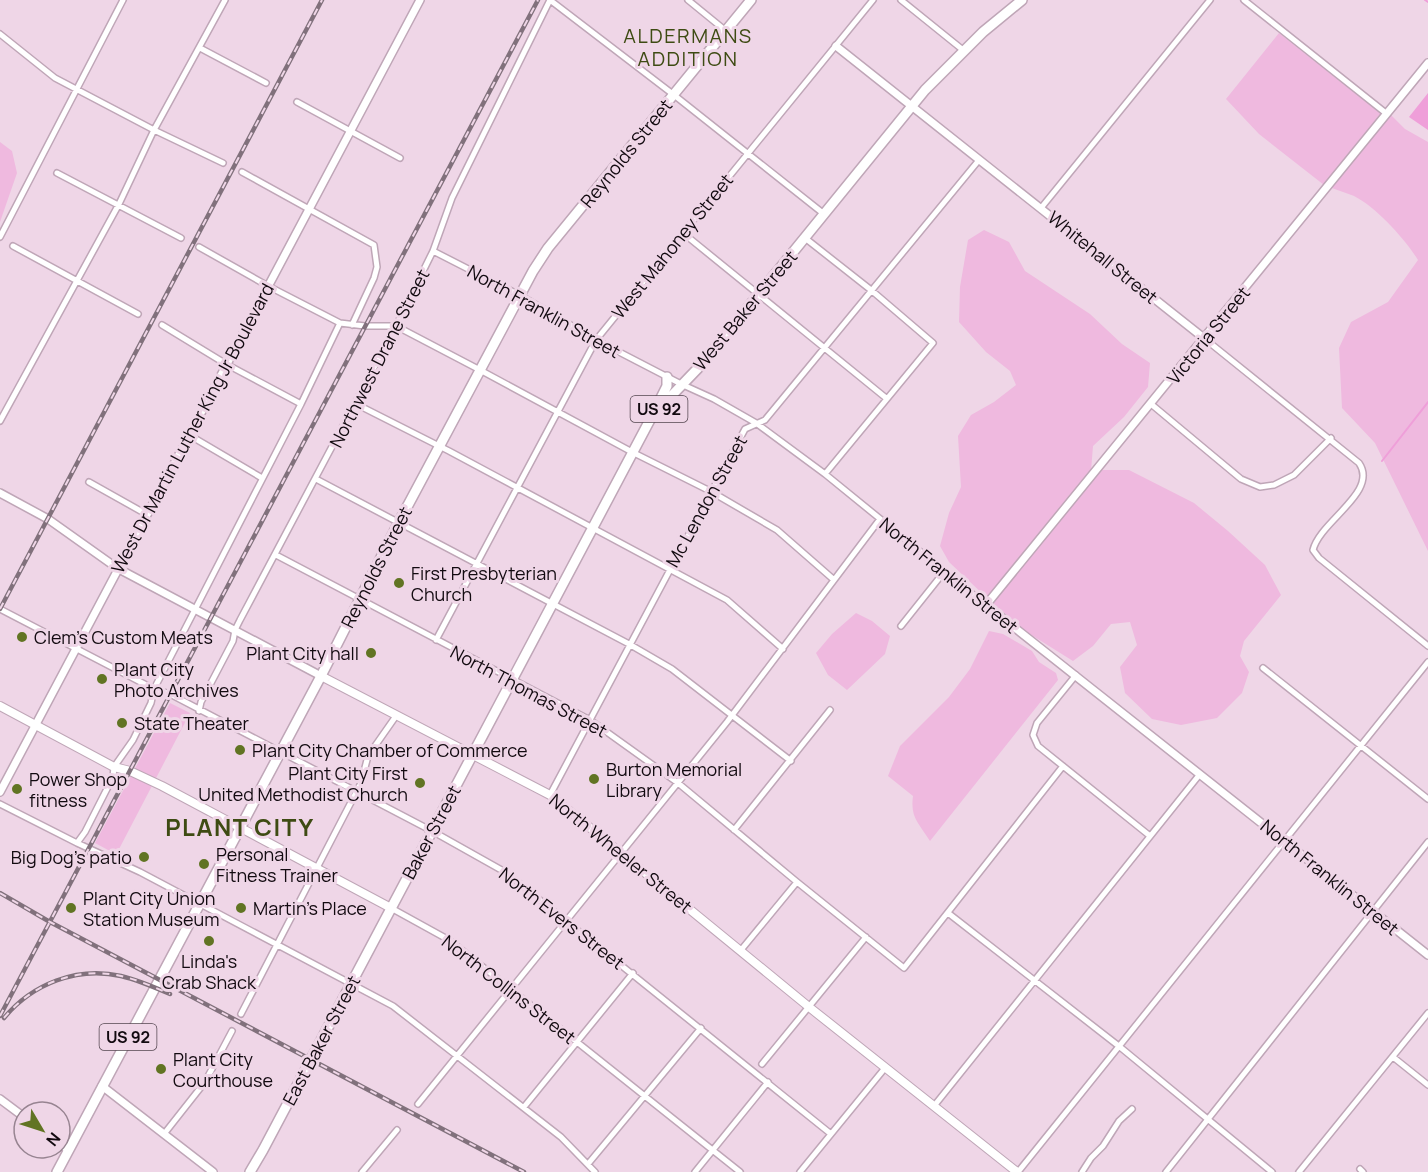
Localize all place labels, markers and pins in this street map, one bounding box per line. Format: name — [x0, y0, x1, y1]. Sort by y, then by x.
place label: First Presbyterian Church — [411, 561, 557, 606]
marker: First Presbyterian Church — [392, 576, 406, 590]
place label: Clem's Custom Meats — [34, 625, 213, 649]
marker: Clem's Custom Meats — [15, 630, 29, 644]
place label: Plant City hall — [246, 641, 359, 665]
marker: Plant City hall — [364, 646, 378, 660]
place label: Plant City Photo Archives — [114, 657, 239, 702]
marker: Plant City Photo Archives — [95, 672, 109, 686]
place label: State Theater — [134, 711, 249, 735]
marker: State Theater — [115, 716, 129, 730]
place label: Plant City Chamber of Commerce — [252, 738, 527, 762]
marker: Plant City Chamber of Commerce — [233, 743, 247, 757]
place label: Burton Memorial Library — [606, 757, 742, 802]
place label: Plant City First United Methodist Church — [198, 761, 408, 806]
place label: Power Shop fitness — [29, 767, 127, 812]
marker: Burton Memorial Library — [587, 772, 601, 786]
marker: Plant City First United Methodist Church — [413, 776, 427, 790]
marker: Power Shop fitness — [10, 782, 24, 796]
place label: Personal Fitness Trainer — [216, 842, 338, 887]
place label: Big Dog's patio — [11, 845, 132, 869]
marker: Big Dog's patio — [137, 850, 151, 864]
marker: Personal Fitness Trainer — [197, 857, 211, 871]
place label: Plant City Union Station Museum — [83, 886, 219, 931]
place label: Martin's Place — [253, 896, 367, 920]
marker: Plant City Union Station Museum — [64, 901, 78, 915]
marker: Martin's Place — [234, 901, 248, 915]
marker: Linda's Crab Shack — [202, 934, 216, 948]
place label: Linda's Crab Shack — [162, 949, 257, 994]
place label: Plant City Courthouse — [173, 1047, 273, 1092]
marker: Plant City Courthouse — [154, 1062, 168, 1076]

